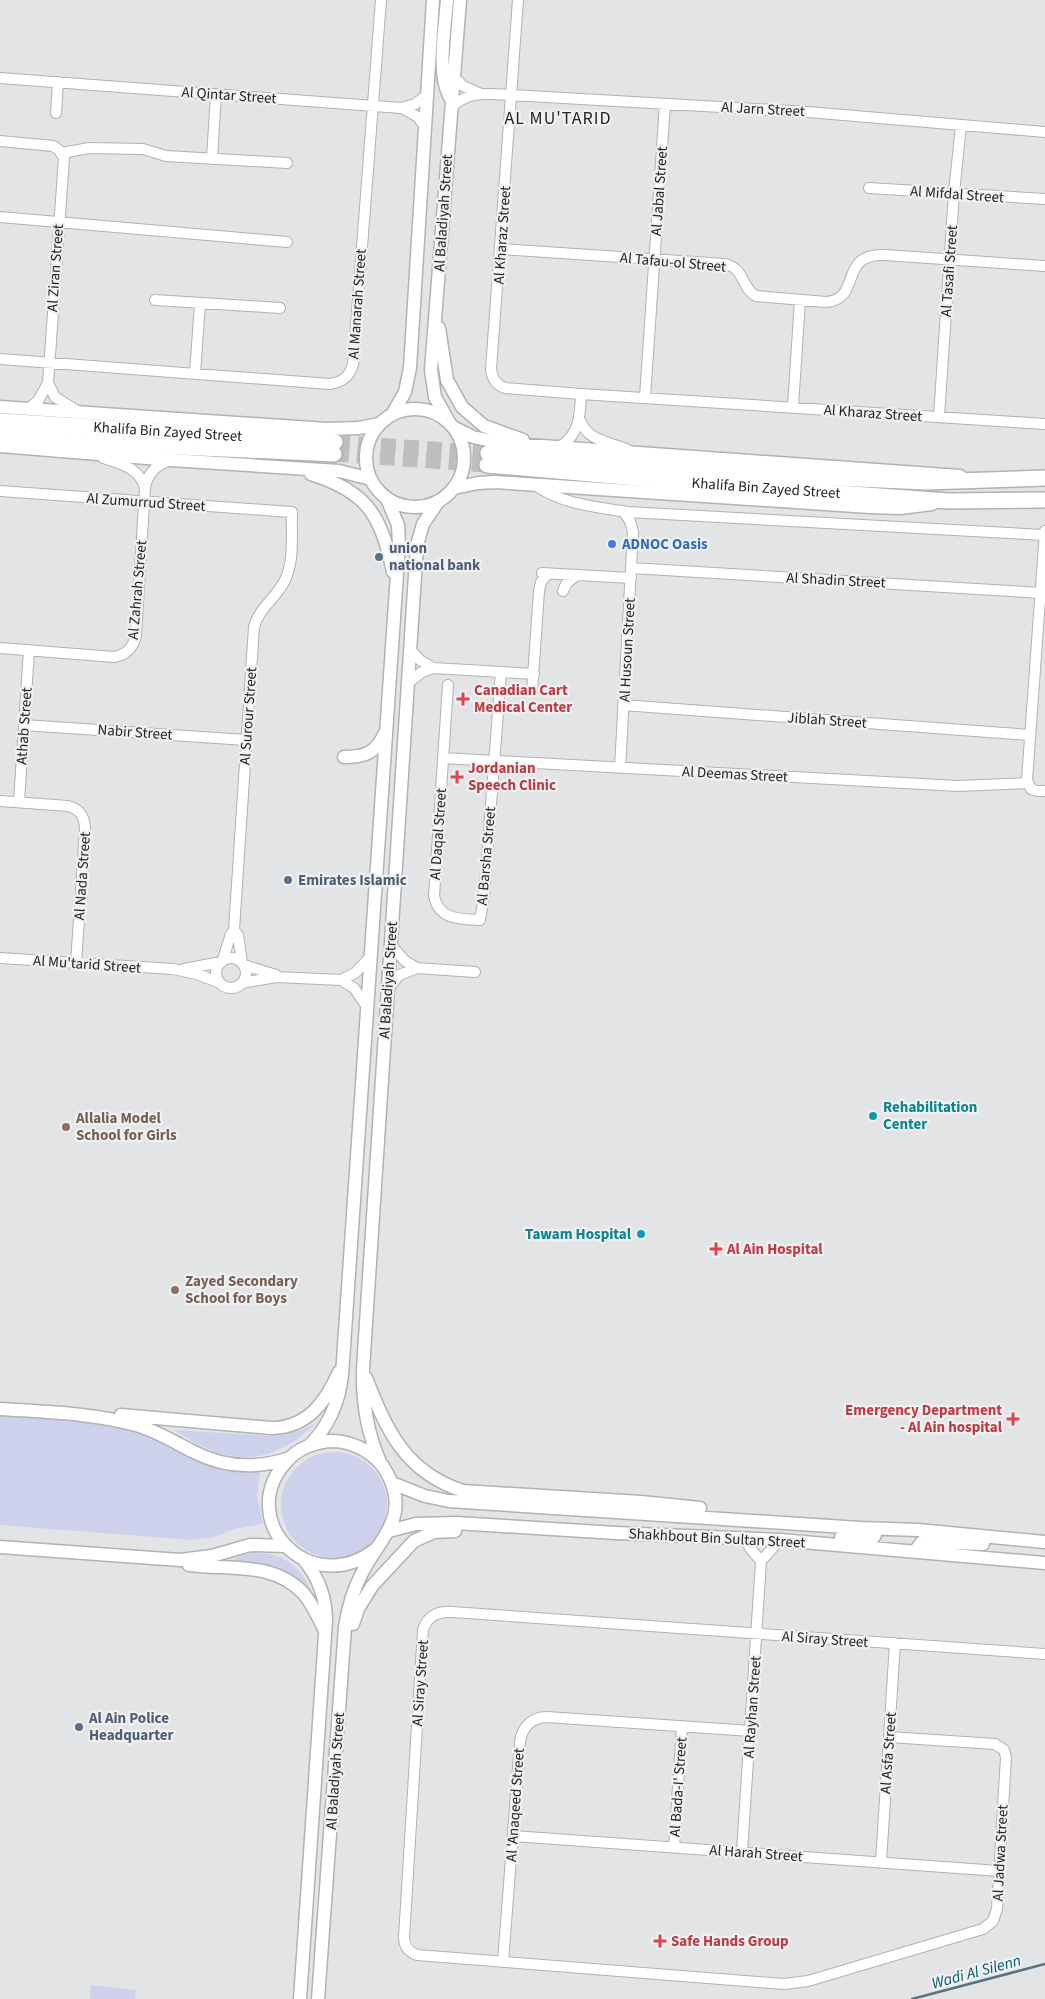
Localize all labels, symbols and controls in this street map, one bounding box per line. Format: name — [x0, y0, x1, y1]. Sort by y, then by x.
street label: Al Qintar Street — [181, 82, 277, 109]
street label: Al Jarn Street — [721, 97, 805, 122]
district label: AL MU'TARID — [504, 106, 612, 131]
street label: Al Jabal Street — [646, 146, 673, 237]
street label: Al Baladiyah Street — [429, 154, 458, 273]
street label: Al Mifdal Street — [909, 181, 1005, 208]
street label: Al Kharaz Street — [489, 185, 516, 285]
street label: Al Ziran Street — [42, 223, 69, 313]
street label: Al Tasafi Street — [936, 224, 963, 318]
street label: Al Tafau-ol Street — [619, 247, 727, 278]
street label: Al Manarah Street — [343, 248, 372, 360]
street label: Al Kharaz Street — [823, 400, 923, 427]
street label: Khalifa Bin Zayed Street — [93, 417, 243, 447]
street label: Khalifa Bin Zayed Street — [691, 473, 841, 504]
street label: Al Zumurrud Street — [86, 488, 206, 517]
place label: ADNOC Oasis — [621, 534, 708, 555]
place label: union national bank — [389, 538, 481, 576]
marker: ADNOC Oasis — [606, 538, 618, 550]
street label: Al Zahrah Street — [123, 539, 152, 641]
marker: union national bank — [373, 551, 385, 563]
street label: Al Shadin Street — [786, 567, 886, 594]
street label: Al Husoun Street — [614, 597, 641, 703]
street label: Al Surour Street — [235, 666, 262, 766]
place label: Canadian Cart Medical Center — [474, 680, 572, 718]
street label: Athab Street — [11, 687, 38, 765]
marker: Canadian Cart Medical Center — [456, 692, 470, 706]
street label: Jiblah Street — [787, 707, 867, 734]
street label: Nabir Street — [97, 719, 173, 746]
place label: Jordanian Speech Clinic — [468, 758, 556, 796]
street label: Al Deemas Street — [682, 761, 788, 788]
marker: Jordanian Speech Clinic — [450, 770, 464, 784]
street label: Al Daqal Street — [425, 787, 452, 881]
street label: Al Barsha Street — [472, 806, 501, 906]
street label: Al Nada Street — [69, 831, 96, 921]
place label: Emirates Islamic — [298, 870, 407, 891]
marker: Emirates Islamic — [282, 874, 294, 886]
street label: Al Baladiyah Street — [374, 921, 403, 1040]
street label: Al Mu'tarid Street — [32, 950, 142, 979]
place label: Rehabilitation Center — [883, 1097, 977, 1135]
place label: Allalia Model School for Girls — [75, 1108, 177, 1146]
marker: Rehabilitation Center — [867, 1110, 879, 1122]
marker: Allalia Model School for Girls — [60, 1121, 72, 1133]
place label: Tawam Hospital — [525, 1224, 632, 1245]
marker: Tawam Hospital — [635, 1228, 647, 1240]
place label: Al Ain Hospital — [726, 1239, 823, 1260]
marker: Al Ain Hospital — [709, 1242, 723, 1256]
place label: Zayed Secondary School for Boys — [185, 1271, 298, 1309]
marker: Zayed Secondary School for Boys — [169, 1284, 181, 1296]
place label: Emergency Department - Al Ain hospital — [845, 1400, 1003, 1438]
marker: Emergency Department - Al Ain hospital — [1006, 1412, 1020, 1426]
street label: Shakhbout Bin Sultan Street — [628, 1523, 806, 1554]
street label: Al Siray Street — [781, 1626, 869, 1653]
street label: Al Siray Street — [407, 1639, 434, 1727]
street label: Al Rayhan Street — [738, 1655, 767, 1759]
place label: Al Ain Police Headquarter — [88, 1708, 173, 1746]
street label: Al Asfa Street — [875, 1711, 902, 1795]
street label: Al Baladiyah Street — [321, 1712, 350, 1831]
marker: Al Ain Police Headquarter — [73, 1721, 85, 1733]
street label: Al Bada-I' Street — [665, 1736, 692, 1838]
street label: Al 'Anaqeed Street — [501, 1747, 530, 1863]
street label: Al Jadwa Street — [987, 1804, 1014, 1902]
street label: Al Harah Street — [709, 1840, 803, 1867]
place label: Safe Hands Group — [671, 1931, 789, 1952]
marker: Safe Hands Group — [653, 1934, 667, 1948]
water label: Wadi Al Silenn — [929, 1949, 1023, 1994]

